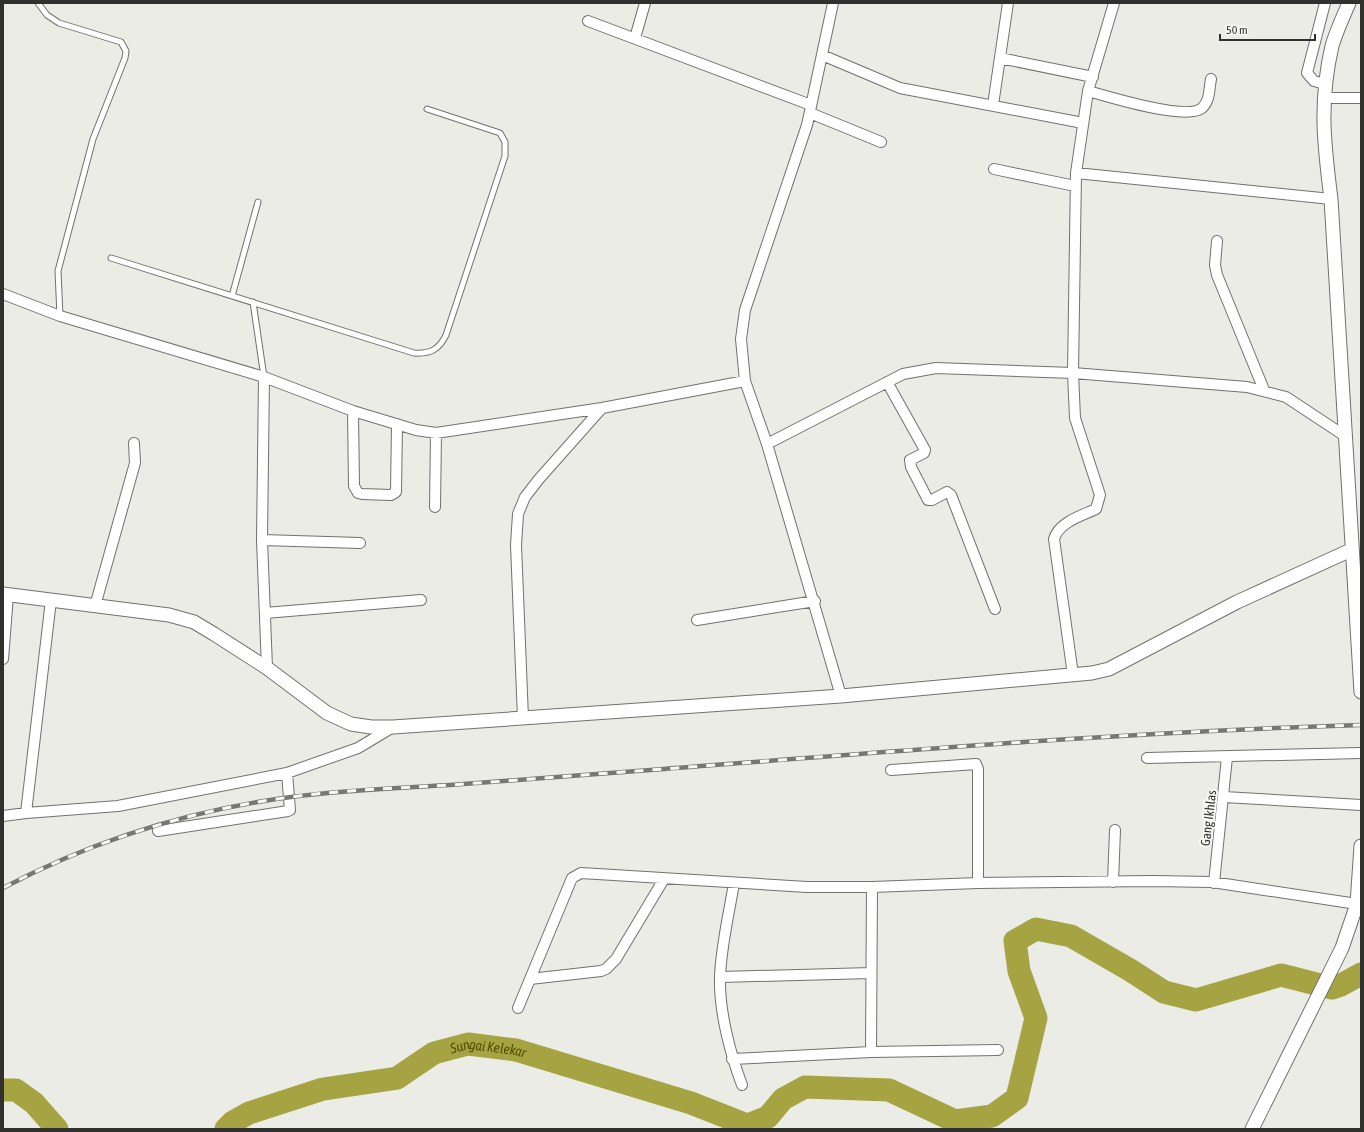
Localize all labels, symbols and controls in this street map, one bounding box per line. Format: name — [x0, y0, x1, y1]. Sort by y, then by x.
scale bar — [1220, 16, 1315, 42]
text: 50 m — [1226, 23, 1248, 37]
street label: Gang Ikhlas — [1198, 789, 1219, 847]
water label: Sungai Kelekar — [447, 1036, 529, 1061]

